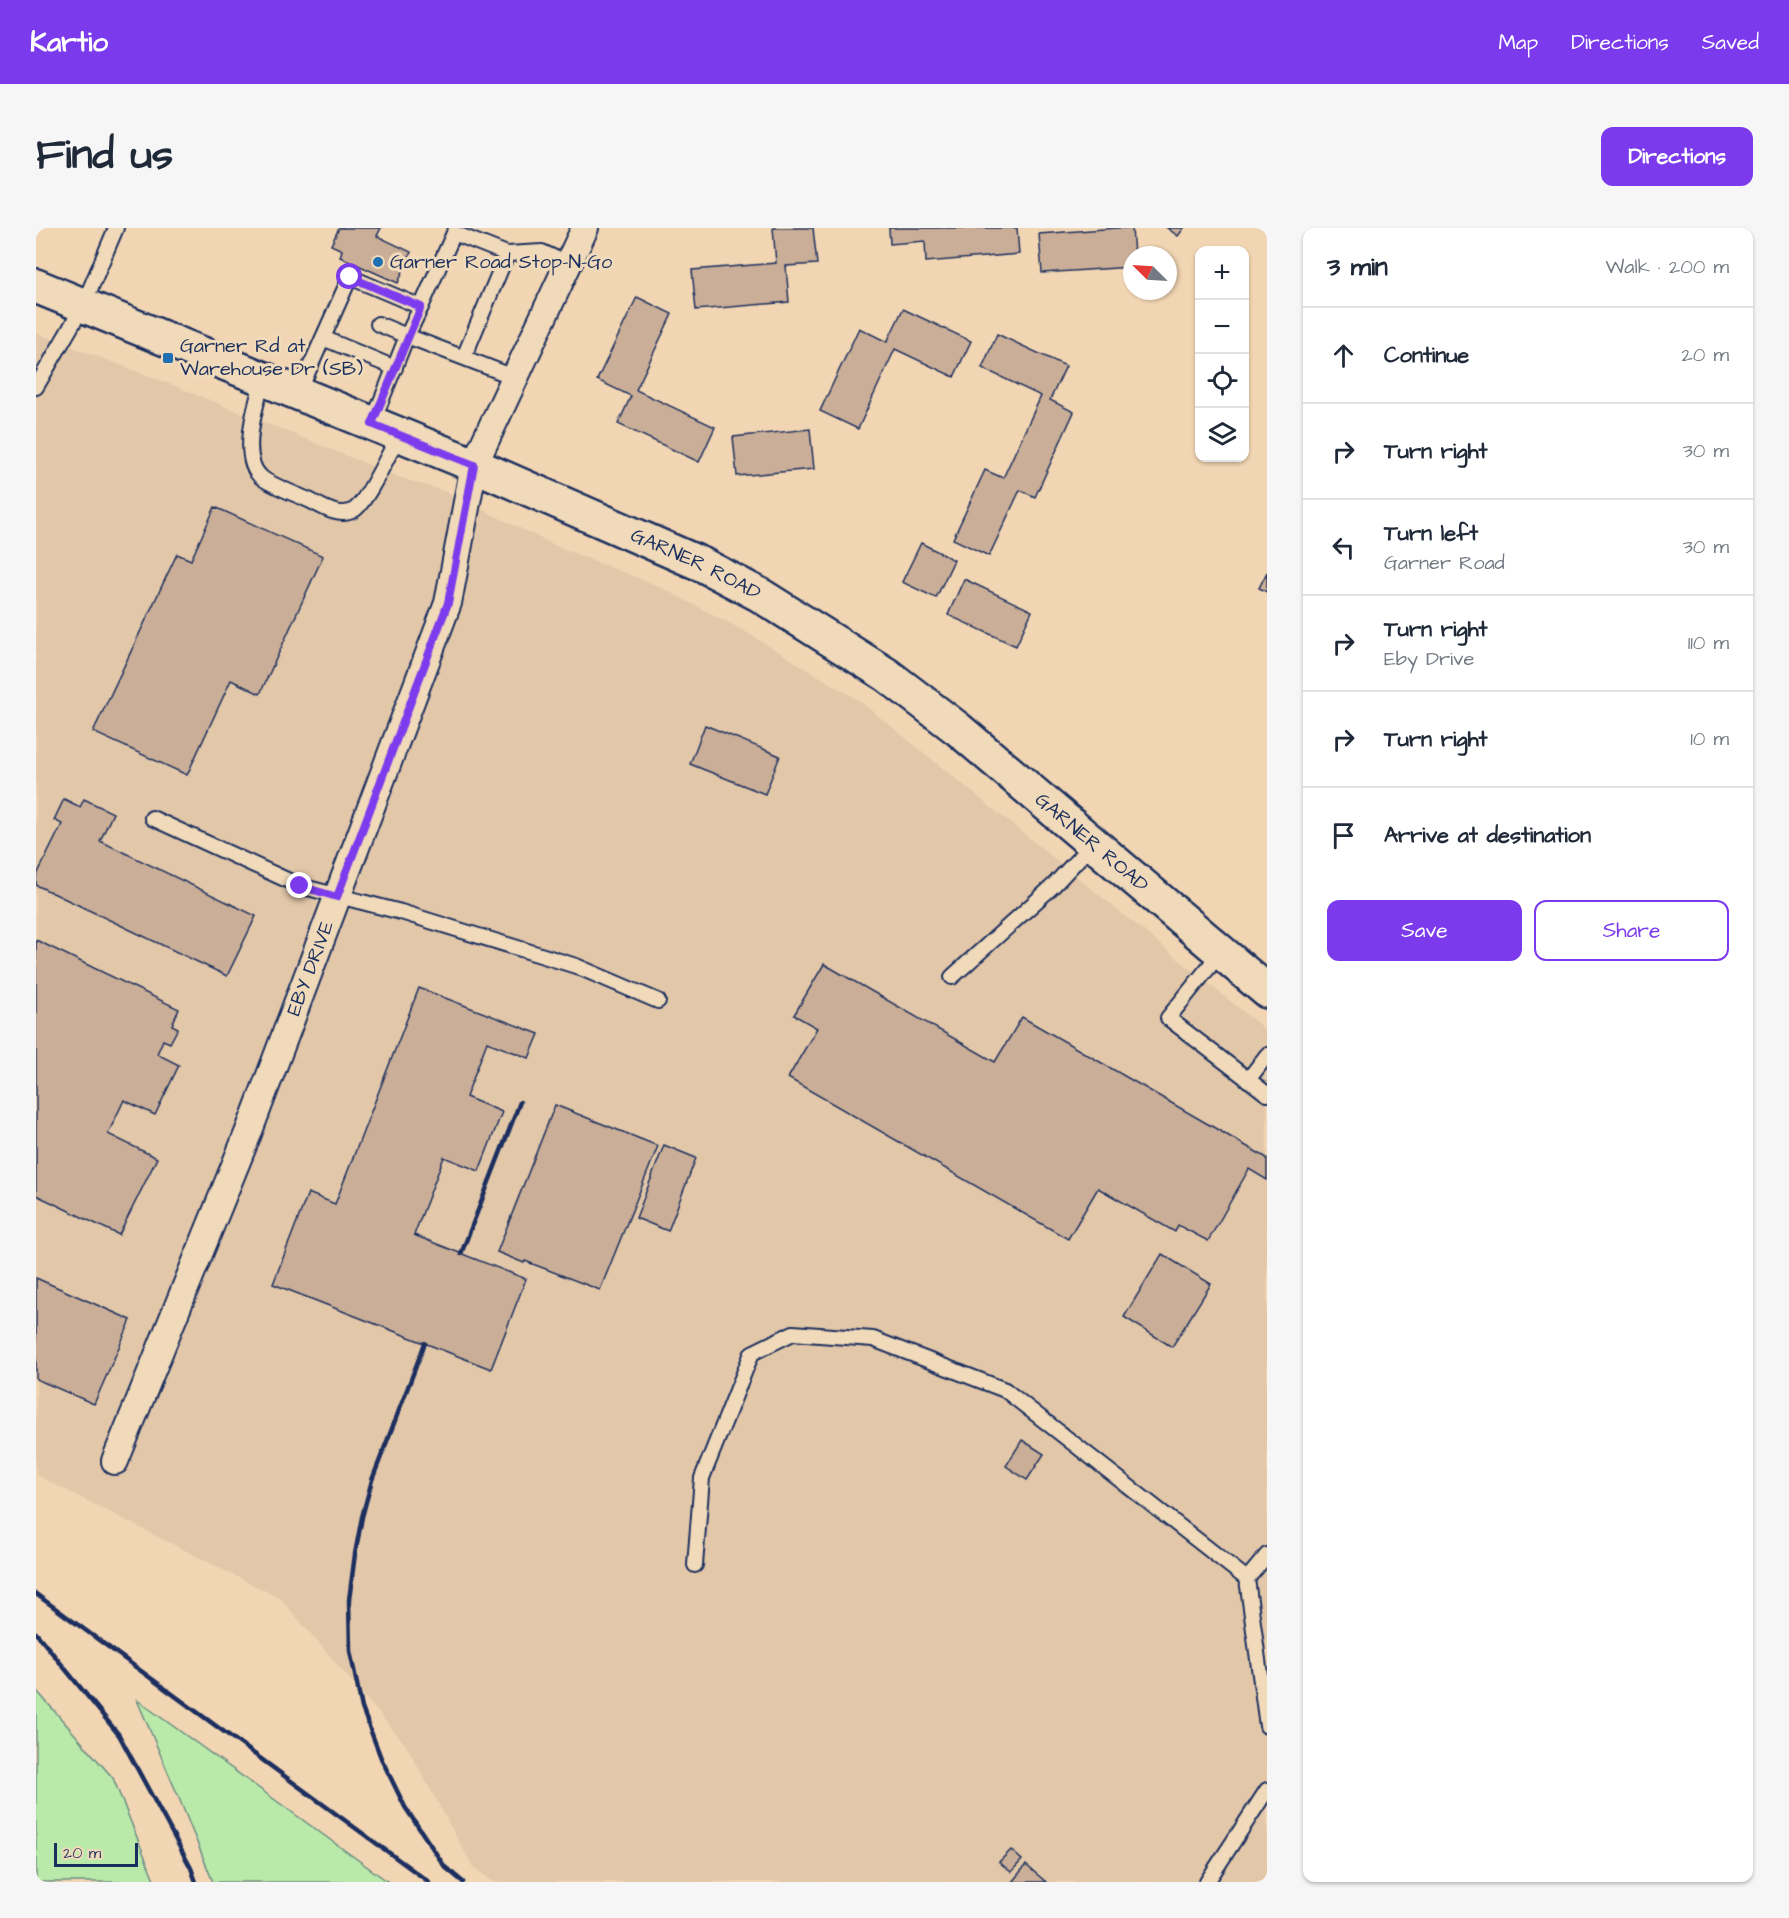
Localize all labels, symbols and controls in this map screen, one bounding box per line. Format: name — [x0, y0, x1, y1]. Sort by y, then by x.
text: Kartio — [30, 23, 108, 62]
text: Map — [1498, 28, 1538, 57]
text: Directions — [1571, 28, 1669, 57]
text: Saved — [1702, 28, 1759, 57]
text: Find us — [36, 127, 173, 185]
button: Directions — [1601, 127, 1753, 186]
north arrow — [1123, 246, 1177, 300]
map controls — [1195, 246, 1249, 462]
button: + — [1195, 246, 1249, 300]
place label: Garner Road Stop-N-Go — [390, 248, 612, 276]
text: 3 min — [1327, 249, 1388, 285]
text: Walk · 200 m — [1606, 253, 1729, 281]
marker: Garner Road Stop-N-Go — [371, 255, 385, 269]
route start — [336, 263, 362, 289]
button: − — [1195, 300, 1249, 354]
place label: Garner Rd at Warehouse Dr (SB) — [180, 332, 363, 383]
icon: ahead — [1327, 339, 1360, 372]
text: Continue — [1384, 340, 1469, 371]
text: 20 m — [1681, 341, 1729, 369]
marker: Garner Rd at Warehouse Dr (SB) — [161, 351, 175, 365]
button: locate — [1195, 354, 1249, 408]
button: layers — [1195, 408, 1249, 462]
icon: right — [1327, 435, 1360, 468]
text: Turn right — [1384, 436, 1487, 467]
text: 30 m — [1683, 437, 1729, 465]
text: Turn left — [1384, 518, 1478, 549]
street label: GARNER ROAD — [626, 521, 766, 607]
icon: left — [1327, 531, 1360, 564]
text: 30 m — [1683, 533, 1729, 561]
text: Garner Road — [1384, 549, 1505, 577]
text: Turn right — [1384, 614, 1487, 645]
icon: right — [1327, 627, 1360, 660]
text: 110 m — [1688, 629, 1729, 657]
text: Eby Drive — [1384, 645, 1474, 673]
icon: right — [1327, 723, 1360, 756]
text: Turn right — [1384, 724, 1487, 755]
text: 10 m — [1690, 725, 1729, 753]
street label: GARNER ROAD — [1029, 786, 1155, 899]
icon: arrive — [1327, 819, 1360, 852]
text: Arrive at destination — [1384, 820, 1591, 851]
route end — [286, 872, 312, 898]
button: Save — [1327, 900, 1522, 961]
button: Share — [1534, 900, 1729, 961]
street label: EBY DRIVE — [280, 917, 341, 1020]
scale bar — [54, 1840, 138, 1868]
text: 20 m — [63, 1842, 101, 1864]

